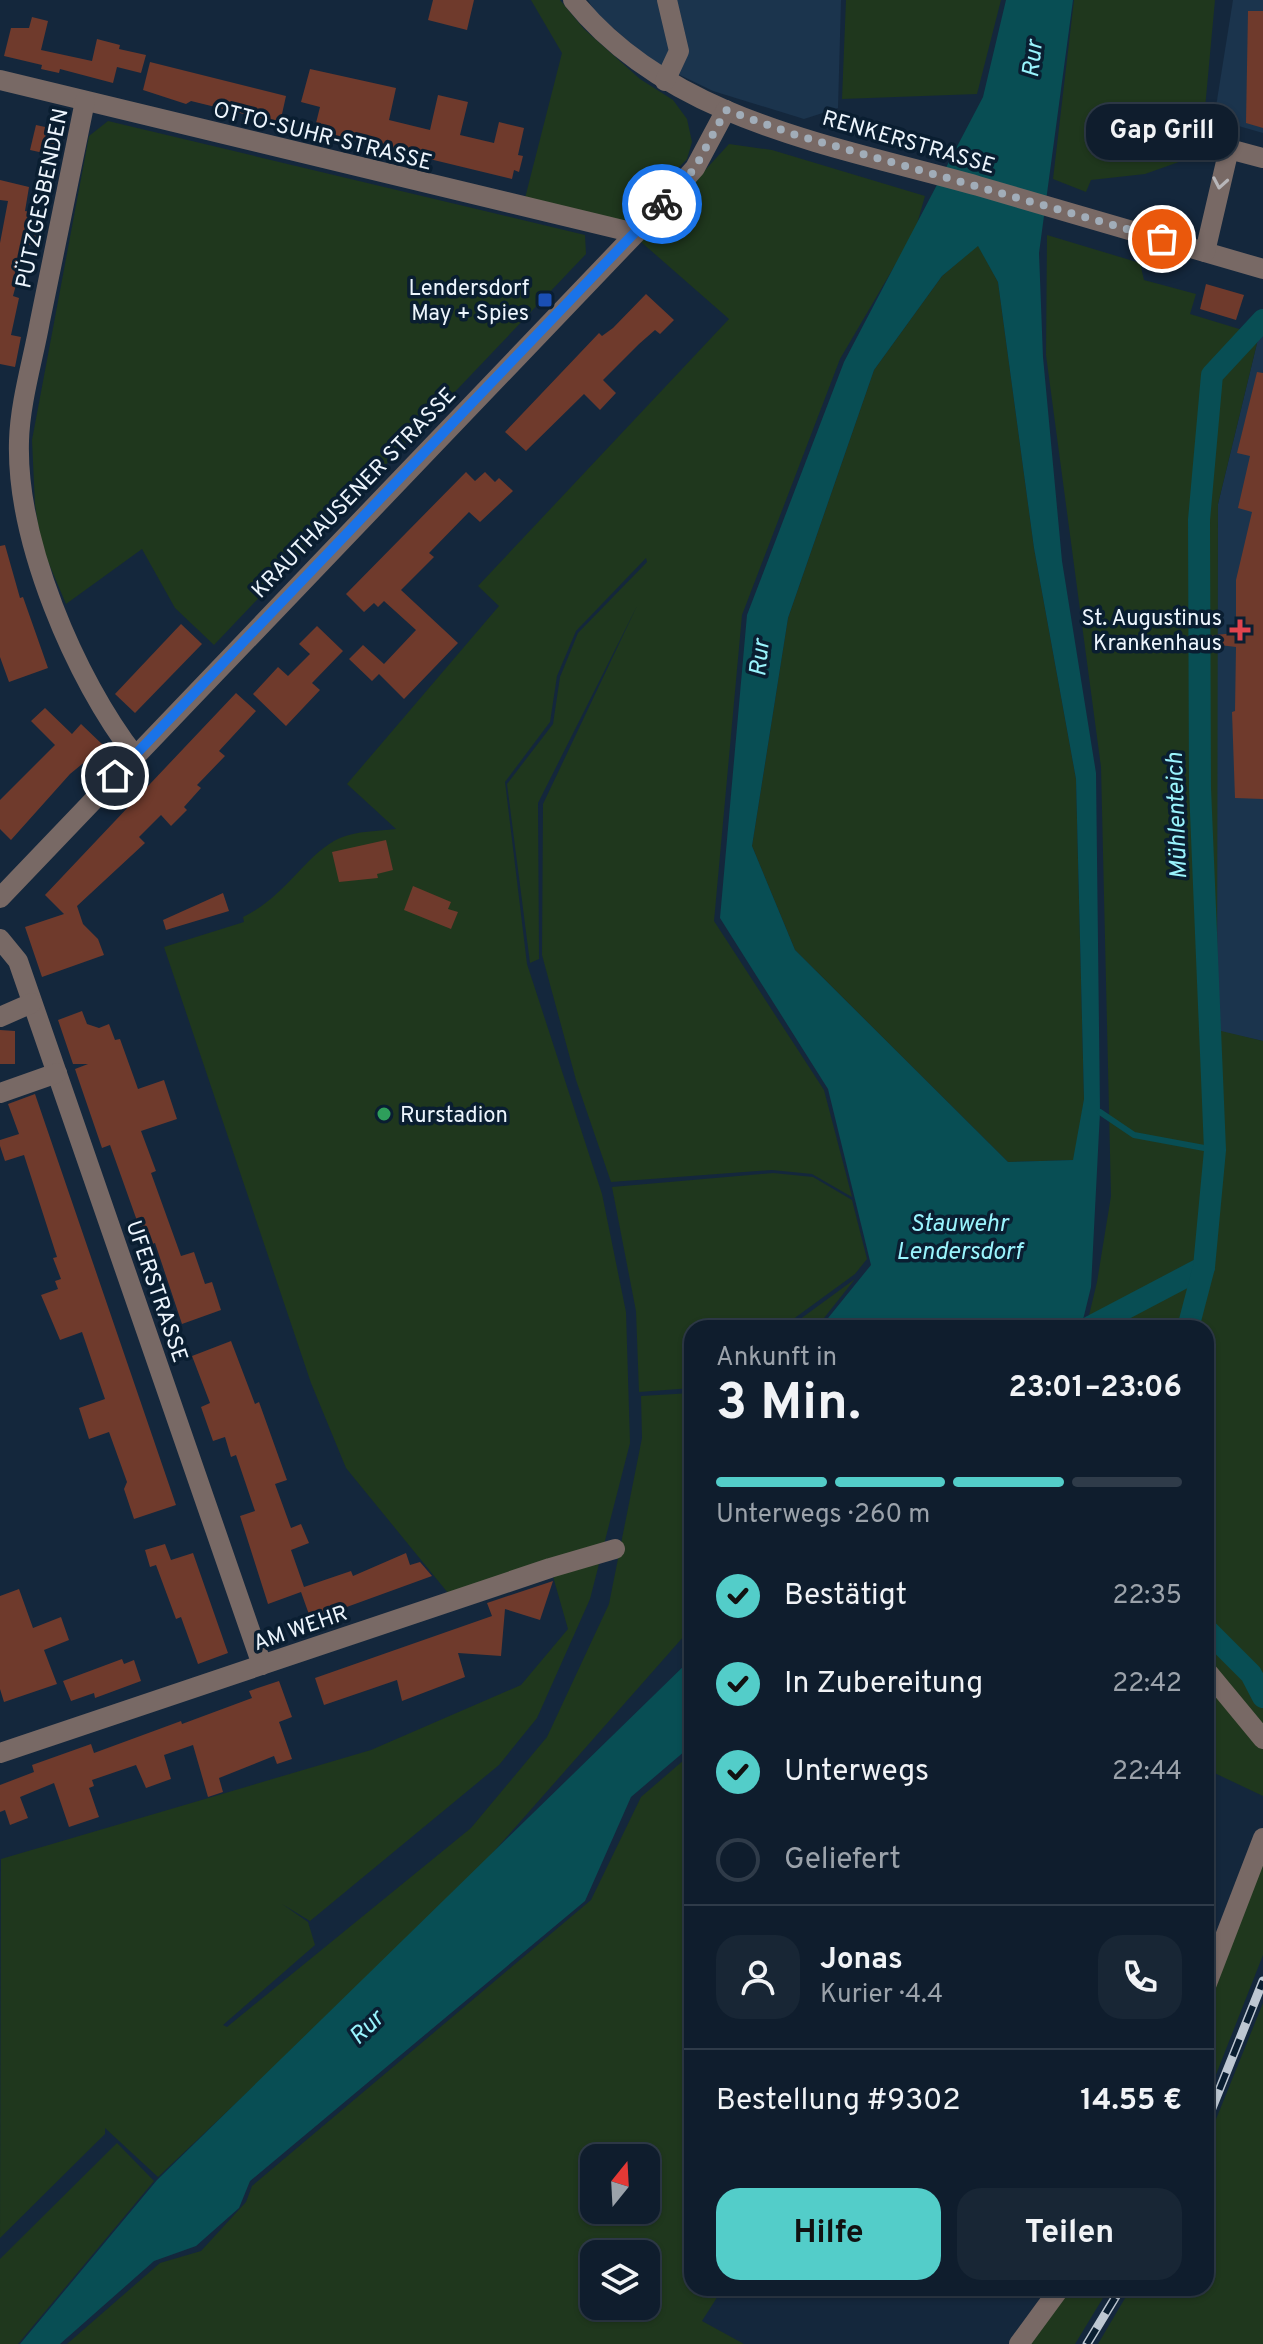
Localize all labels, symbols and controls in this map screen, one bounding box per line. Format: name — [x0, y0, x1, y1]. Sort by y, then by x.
water label: Rur — [1017, 37, 1051, 80]
street label: OTTO-SUHR-STRASSE — [210, 97, 435, 178]
callout: Gap Grill — [1086, 103, 1238, 159]
street label: PÜTZGESBENDEN — [9, 106, 76, 291]
street label: RENKERSTRASSE — [819, 106, 998, 181]
text: Gap Grill — [1110, 115, 1214, 148]
courier — [622, 164, 702, 244]
one-way arrow — [1213, 176, 1230, 190]
icon: bike — [640, 182, 684, 226]
pin — [1128, 205, 1196, 273]
icon: bag — [1140, 217, 1184, 261]
place label: Lendersdorf May + Spies — [408, 276, 529, 328]
marker: Lendersdorf May + Spies — [536, 291, 554, 309]
street label: KRAUTHAUSENER STRASSE — [247, 383, 463, 605]
place label: St. Augustinus Krankenhaus — [1081, 606, 1222, 658]
marker: St. Augustinus Krankenhaus — [1229, 619, 1251, 641]
water label: Rur — [744, 636, 778, 678]
pin — [81, 742, 149, 810]
water label: Mühlenteich — [1161, 752, 1195, 880]
icon: home — [93, 754, 137, 798]
place label: Rurstadion — [400, 1103, 508, 1130]
marker: Rurstadion — [375, 1105, 393, 1123]
water label: Stauwehr Lendersdorf — [896, 1210, 1025, 1268]
street label: UFERSTRASSE — [119, 1217, 193, 1366]
text: Ankunft in — [716, 1342, 837, 1375]
text: 23:01–23:06 — [1008, 1370, 1182, 1407]
text: 3 Min. — [716, 1372, 861, 1438]
text: Unterwegs · 260 m — [716, 1499, 930, 1532]
icon: check — [716, 1574, 760, 1618]
text: Bestätigt — [784, 1578, 907, 1615]
text: 22:35 — [1113, 1580, 1182, 1613]
street label: AM WEHR — [250, 1601, 352, 1658]
icon: check — [716, 1662, 760, 1706]
text: In Zubereitung — [784, 1666, 983, 1703]
text: 22:42 — [1112, 1668, 1182, 1701]
icon: check — [716, 1750, 760, 1794]
text: Unterwegs — [784, 1754, 929, 1791]
text: 22:44 — [1112, 1756, 1182, 1789]
text: Geliefert — [784, 1842, 901, 1879]
button: person — [716, 1935, 800, 2019]
button: phone — [1098, 1935, 1182, 2019]
text: Jonas — [820, 1942, 903, 1979]
text: Kurier · 4.4 — [820, 1979, 943, 2012]
water label: Rur — [344, 2003, 393, 2052]
text: Bestellung #9302 — [716, 2083, 961, 2120]
text: 14.55 € — [1080, 2083, 1182, 2120]
north arrow — [580, 2144, 660, 2224]
map controls — [580, 2144, 660, 2320]
button: Hilfe — [716, 2188, 941, 2280]
button: Teilen — [957, 2188, 1182, 2280]
button: layers — [580, 2240, 660, 2320]

